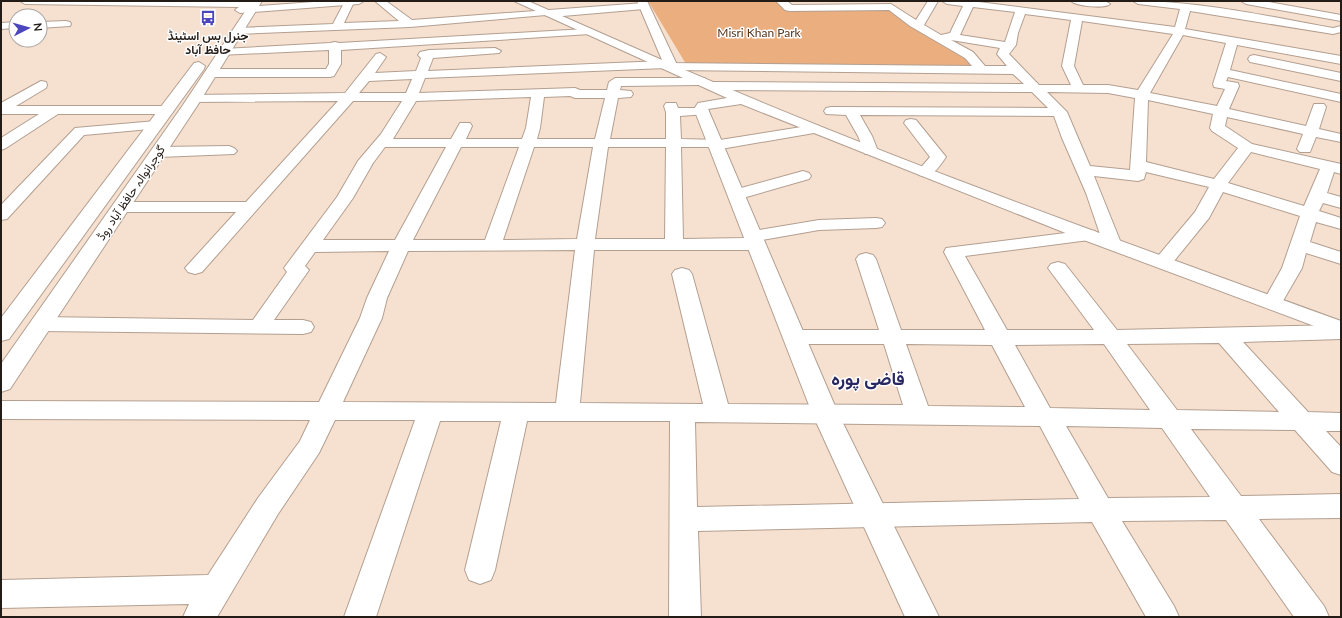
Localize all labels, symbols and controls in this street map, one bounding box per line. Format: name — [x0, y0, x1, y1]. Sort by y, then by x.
north arrow — [8, 8, 48, 48]
bus stop icon: جنرل بس اسٹینڈ حافظ آباد — [199, 9, 217, 27]
text: N — [32, 22, 45, 32]
park label: Misri Khan Park — [717, 25, 802, 40]
place label: جنرل بس اسٹینڈ حافظ آباد — [168, 28, 248, 57]
street label: گوجرانوالہ حافظ آباد روڈ — [93, 142, 169, 244]
district label: قاضی پورہ — [831, 367, 905, 391]

